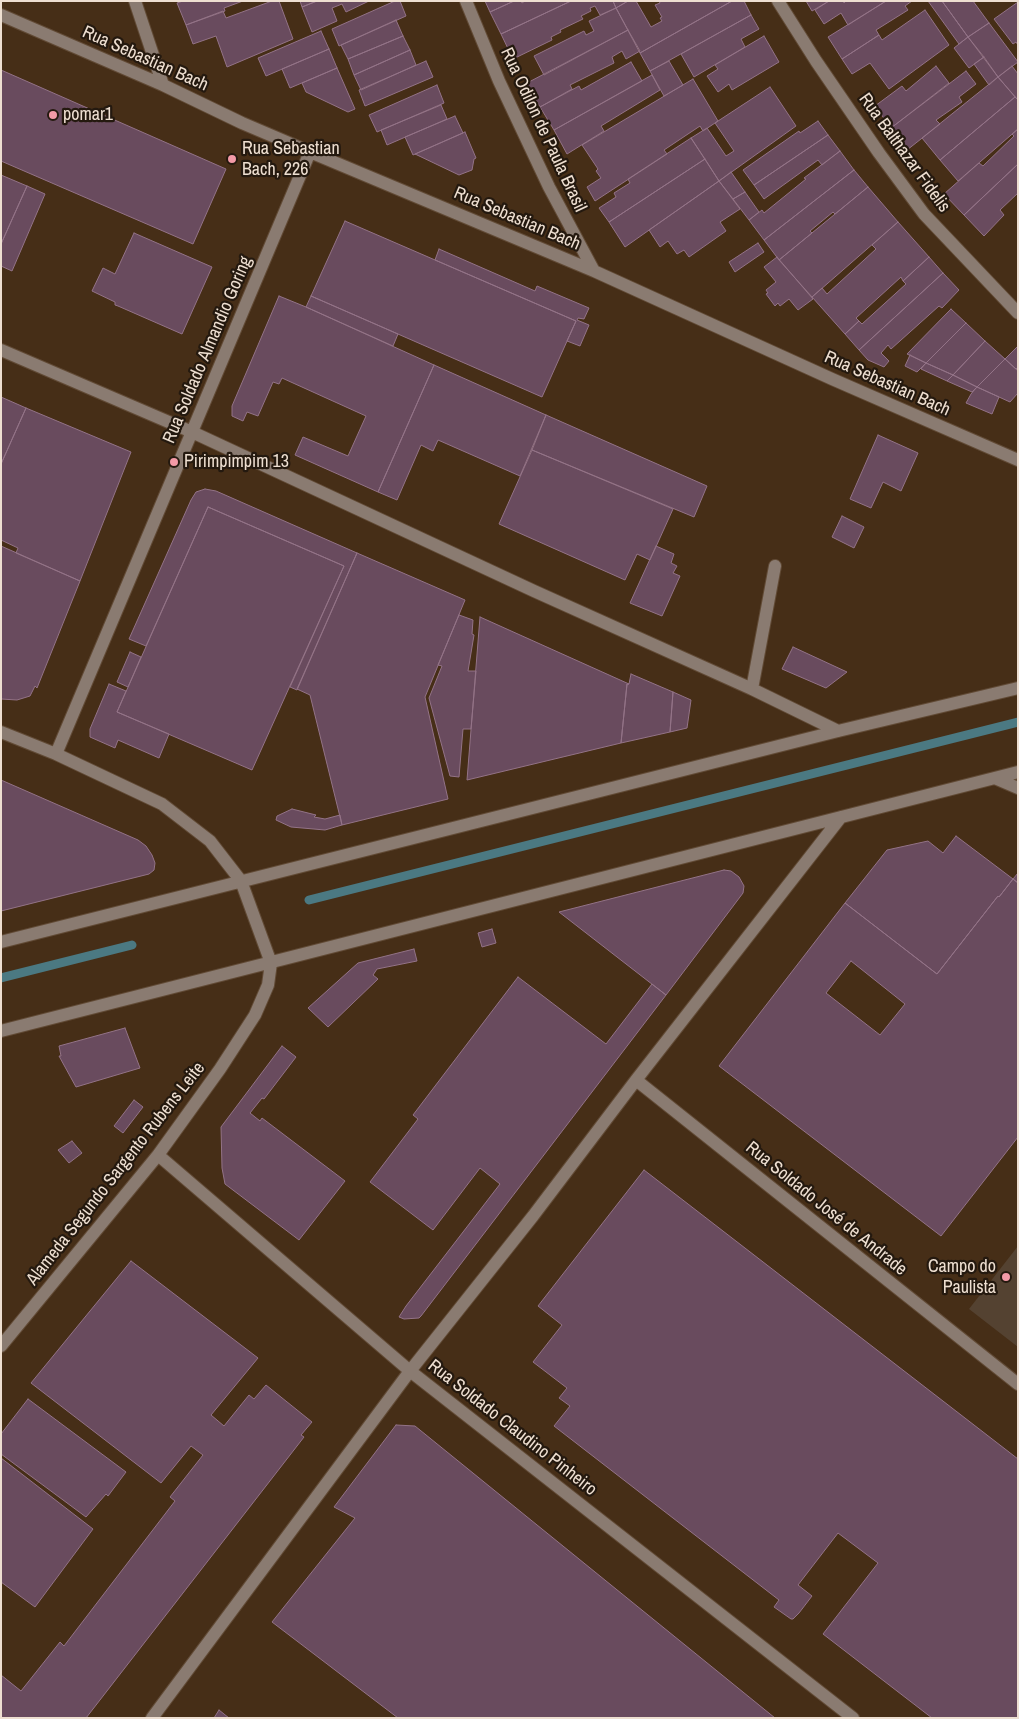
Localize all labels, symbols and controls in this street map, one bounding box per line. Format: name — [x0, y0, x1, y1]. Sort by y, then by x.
street label: Rua Sebastian Bach — [79, 22, 211, 96]
street label: Rua Odilon de Paula Brasil — [495, 44, 591, 216]
street label: Rua Balthazar Fidelis — [854, 89, 954, 217]
place label: pomar1 — [63, 104, 113, 126]
marker: pomar1 — [47, 109, 59, 121]
place label: Rua Sebastian Bach, 226 — [242, 138, 340, 180]
marker: Rua Sebastian Bach, 226 — [226, 153, 238, 165]
street label: Rua Sebastian Bach — [450, 183, 584, 255]
street label: Rua Soldado Almandio Goring — [159, 253, 257, 447]
street label: Rua Sebastian Bach — [821, 347, 953, 421]
place label: Pirimpimpim 13 — [184, 451, 289, 473]
marker: Pirimpimpim 13 — [168, 456, 180, 468]
street label: Alameda Segundo Sargento Rubens Leite — [22, 1058, 210, 1290]
street label: Rua Soldado José de Andrade — [741, 1137, 911, 1281]
place label: Campo do Paulista — [928, 1256, 996, 1298]
marker: Campo do Paulista — [1000, 1271, 1012, 1283]
street label: Rua Soldado Claudino Pinheiro — [423, 1355, 601, 1501]

